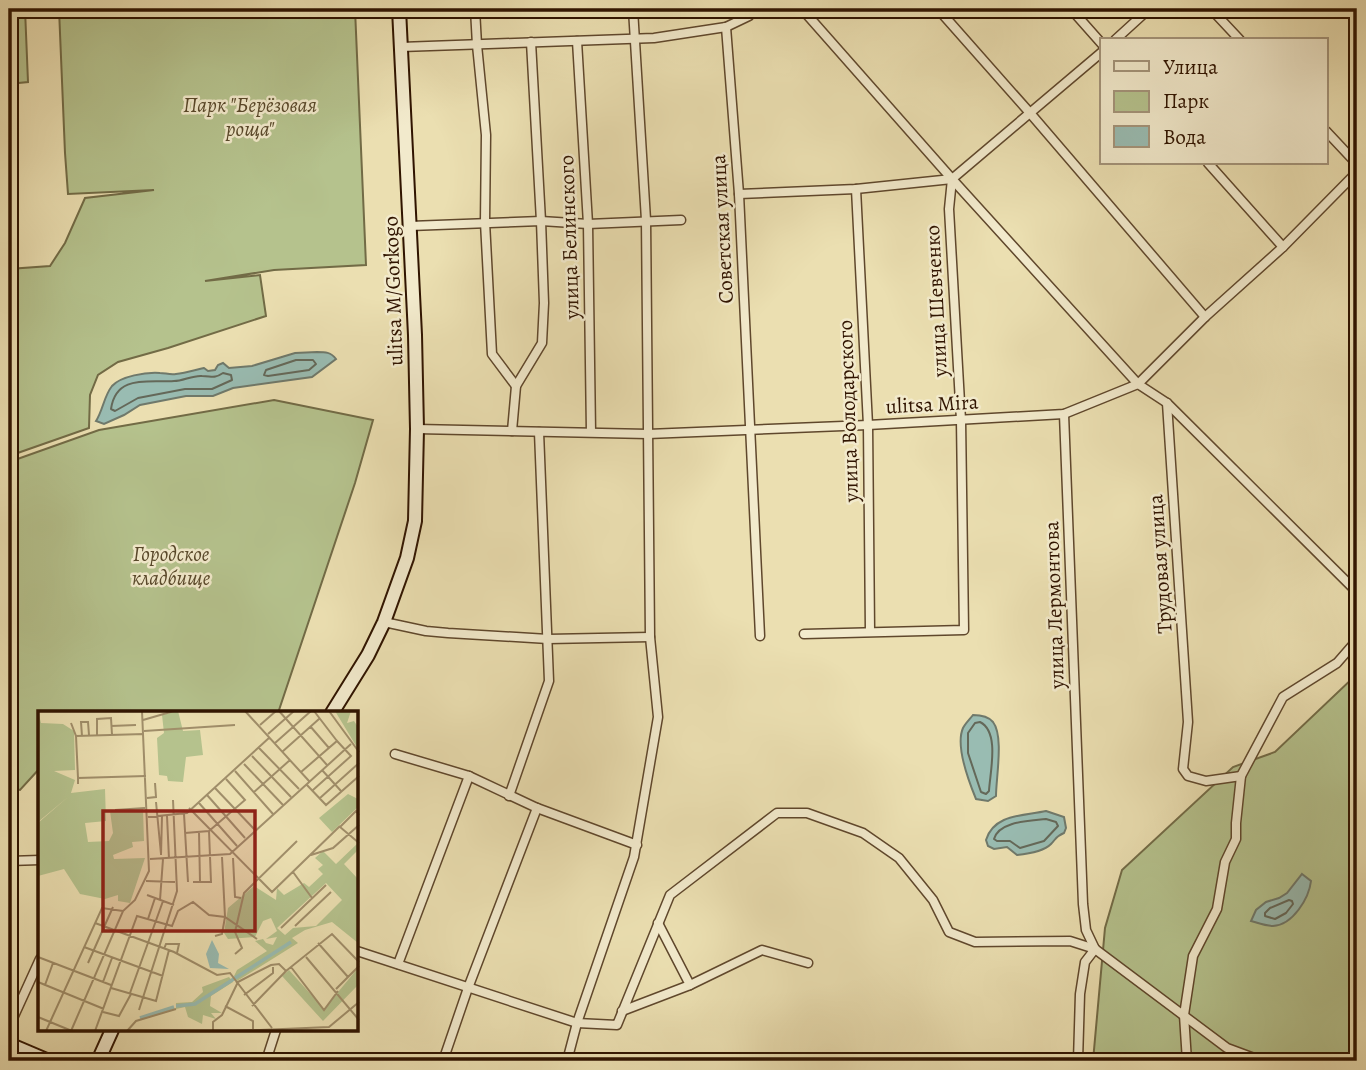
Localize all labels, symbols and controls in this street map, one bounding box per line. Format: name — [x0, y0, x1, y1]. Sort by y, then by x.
legend — [1100, 38, 1328, 164]
text: Улица — [1163, 53, 1218, 81]
text: Парк — [1163, 87, 1209, 115]
park label: Парк "Берёзовая роща" — [183, 91, 317, 143]
text: Вода — [1163, 123, 1206, 151]
street label: Советская улица — [704, 153, 740, 304]
street label: улица Белинского — [552, 154, 586, 321]
street label: ulitsa M/Gorkogo — [376, 216, 410, 366]
street label: улица Шевченко — [918, 224, 954, 379]
street label: улица Володарского — [831, 319, 865, 504]
street label: ulitsa Mira — [885, 388, 979, 420]
street label: Трудовая улица — [1141, 493, 1179, 635]
street label: улица Лермонтова — [1037, 520, 1071, 691]
park label: Городское кладбище — [132, 540, 211, 592]
inset map — [38, 711, 359, 1032]

